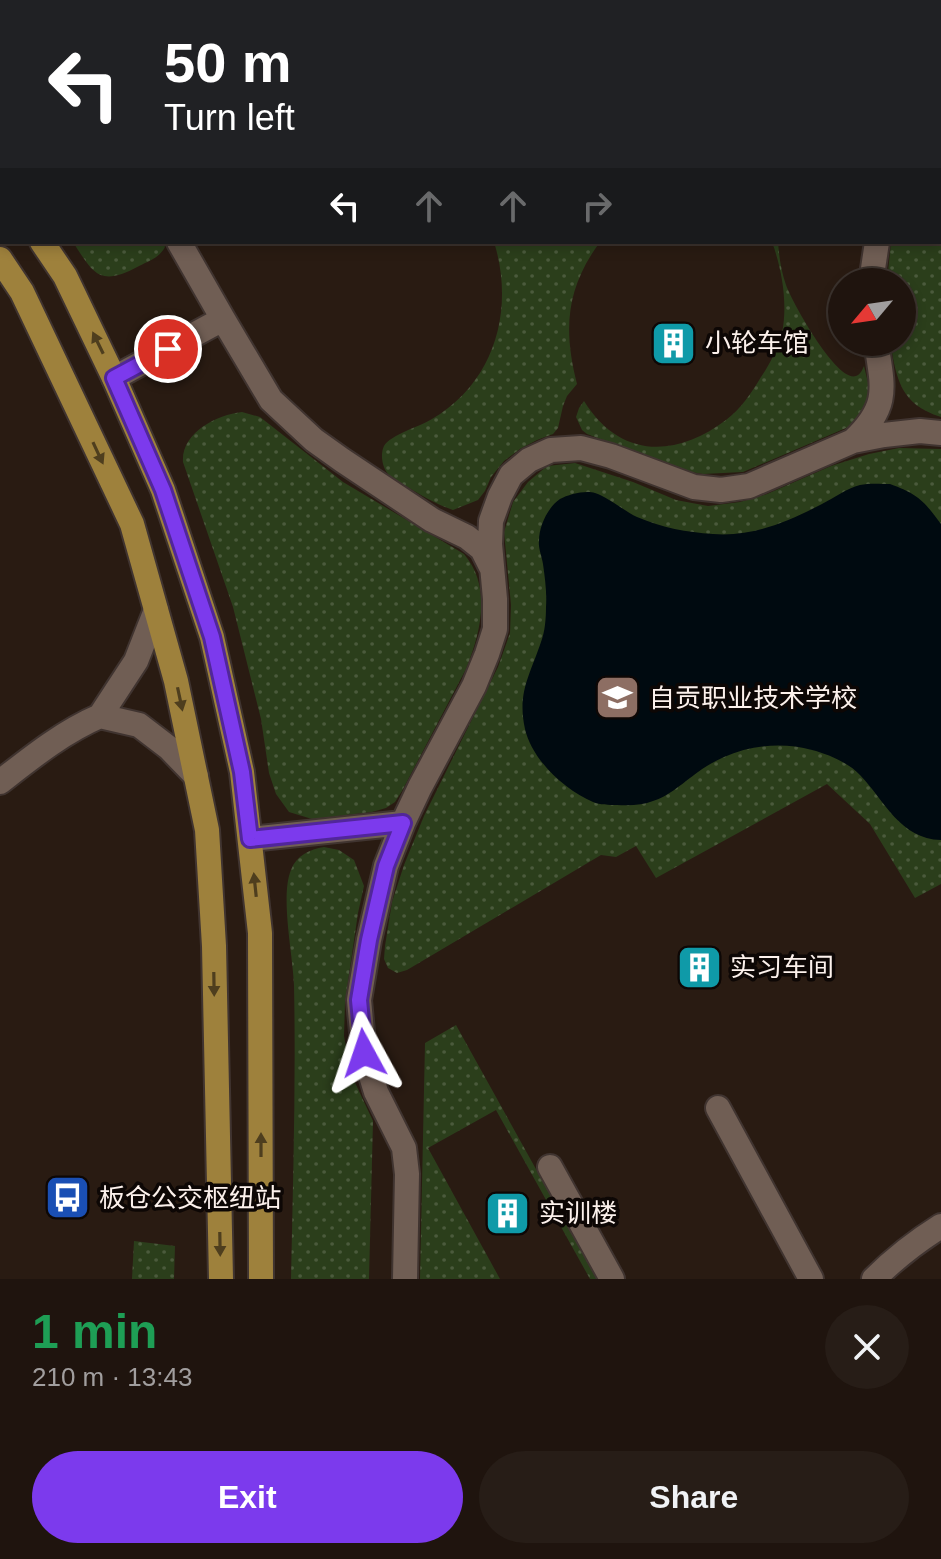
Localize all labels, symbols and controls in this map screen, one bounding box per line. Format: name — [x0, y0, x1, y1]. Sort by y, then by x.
text: 50 m — [164, 31, 292, 94]
icon: left — [32, 32, 136, 136]
text: Turn left — [164, 97, 295, 138]
icon: left — [323, 184, 367, 228]
icon: ahead — [407, 184, 451, 228]
icon: ahead — [491, 184, 535, 228]
icon: right — [575, 184, 619, 228]
north arrow — [828, 268, 916, 356]
map controls — [828, 268, 916, 356]
pin — [134, 315, 202, 383]
building icon: 小轮车馆 — [650, 319, 698, 367]
icon: arrive — [146, 327, 190, 371]
place label: 小轮车馆 — [705, 328, 809, 358]
one-way arrow — [91, 332, 104, 355]
one-way arrow — [91, 441, 105, 465]
school or university icon: 自贡职业技术学校 — [594, 674, 642, 722]
place label: 自贡职业技术学校 — [649, 683, 857, 713]
one-way arrow — [174, 687, 186, 712]
one-way arrow — [249, 872, 262, 897]
building icon: 实习车间 — [675, 943, 723, 991]
place label: 实习车间 — [730, 952, 834, 982]
one-way arrow — [208, 972, 221, 997]
position arrow — [322, 1011, 406, 1095]
one-way arrow — [255, 1132, 267, 1157]
bus stop icon: 板仓公交枢纽站 — [44, 1174, 92, 1222]
place label: 板仓公交枢纽站 — [99, 1183, 281, 1213]
building icon: 实训楼 — [484, 1189, 532, 1237]
place label: 实训楼 — [539, 1198, 617, 1228]
one-way arrow — [214, 1232, 227, 1257]
text: 1 min — [32, 1305, 157, 1358]
button: close — [825, 1305, 909, 1389]
text: 210 m · 13:43 — [32, 1362, 192, 1392]
button: Exit — [32, 1451, 463, 1543]
button: Share — [479, 1451, 909, 1543]

